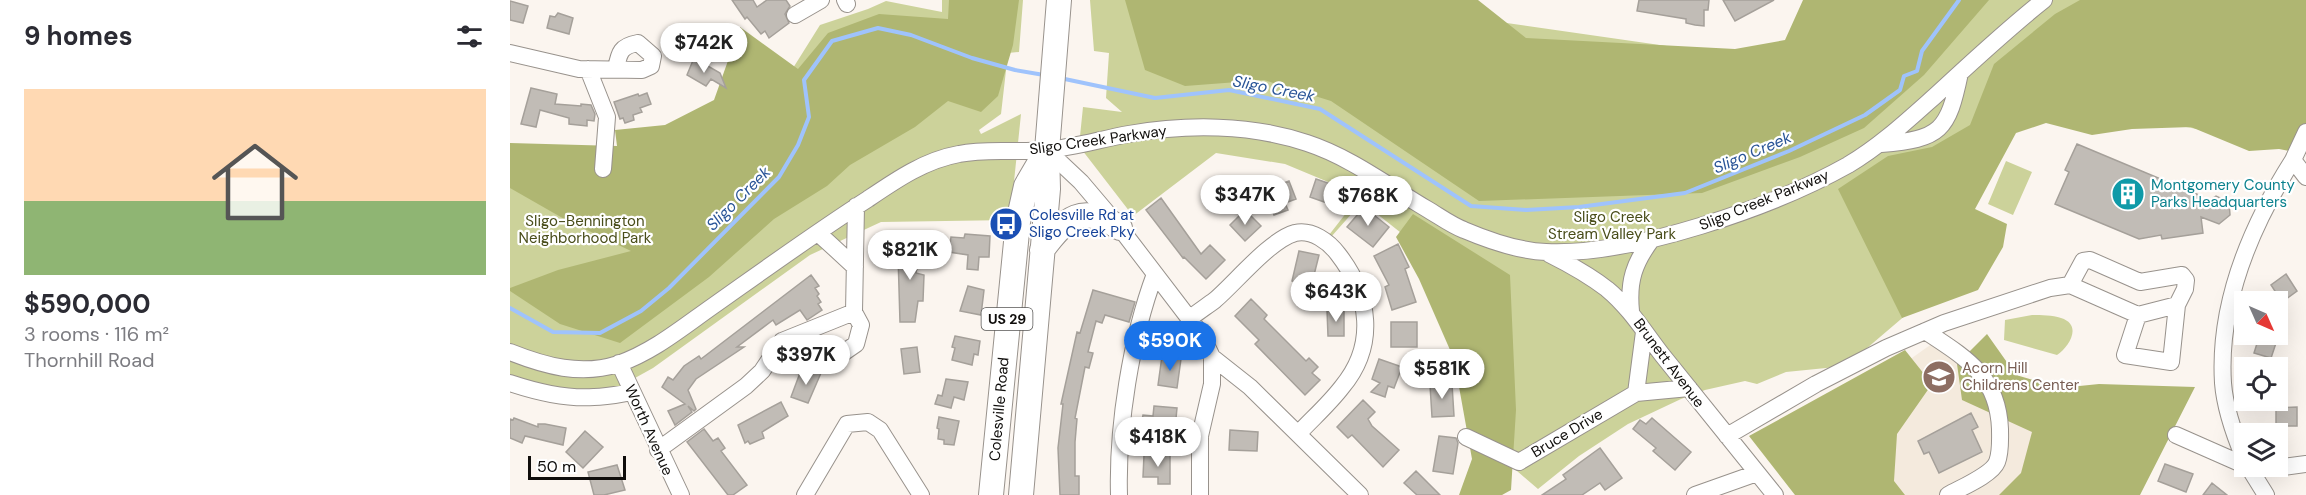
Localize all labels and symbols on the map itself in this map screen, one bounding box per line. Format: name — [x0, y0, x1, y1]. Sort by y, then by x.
pin: $742K — [662, 23, 746, 74]
water label: Sligo Creek — [1231, 70, 1317, 107]
street label: Sligo Creek Parkway — [1028, 120, 1169, 160]
water label: Sligo Creek — [1710, 126, 1795, 178]
water label: Sligo Creek — [702, 161, 776, 235]
street label: Sligo Creek Parkway — [1696, 165, 1832, 235]
pin: $347K — [1203, 175, 1287, 226]
place label: Montgomery County Parks Headquarters — [2151, 175, 2295, 212]
pin: $768K — [1326, 176, 1410, 227]
building icon: Montgomery County Parks Headquarters — [2110, 176, 2146, 212]
place label: Colesville Rd at Sligo Creek Pky — [1029, 205, 1135, 242]
bus stop icon: Colesville Rd at Sligo Creek Pky — [988, 206, 1024, 242]
park label: Sligo Creek Stream Valley Park — [1548, 207, 1676, 244]
park label: Sligo-Bennington Neighborhood Park — [519, 211, 652, 248]
pin: $821K — [868, 230, 952, 281]
pin: $643K — [1294, 272, 1378, 323]
north arrow — [2234, 291, 2288, 345]
road number: US 29 — [982, 308, 1032, 330]
street label: Brunett Avenue — [1629, 314, 1709, 412]
pin: $590K — [1128, 321, 1212, 372]
pin: $397K — [764, 335, 848, 386]
pin: $581K — [1400, 349, 1484, 400]
street label: Colesville Road — [984, 356, 1014, 462]
place label: Acorn Hill Childrens Center — [1962, 358, 2080, 395]
school or university icon: Acorn Hill Childrens Center — [1921, 359, 1957, 395]
street label: Worth Avenue — [620, 381, 678, 479]
street label: Bruce Drive — [1528, 404, 1606, 462]
pin: $418K — [1116, 417, 1200, 468]
scale bar — [528, 453, 626, 480]

